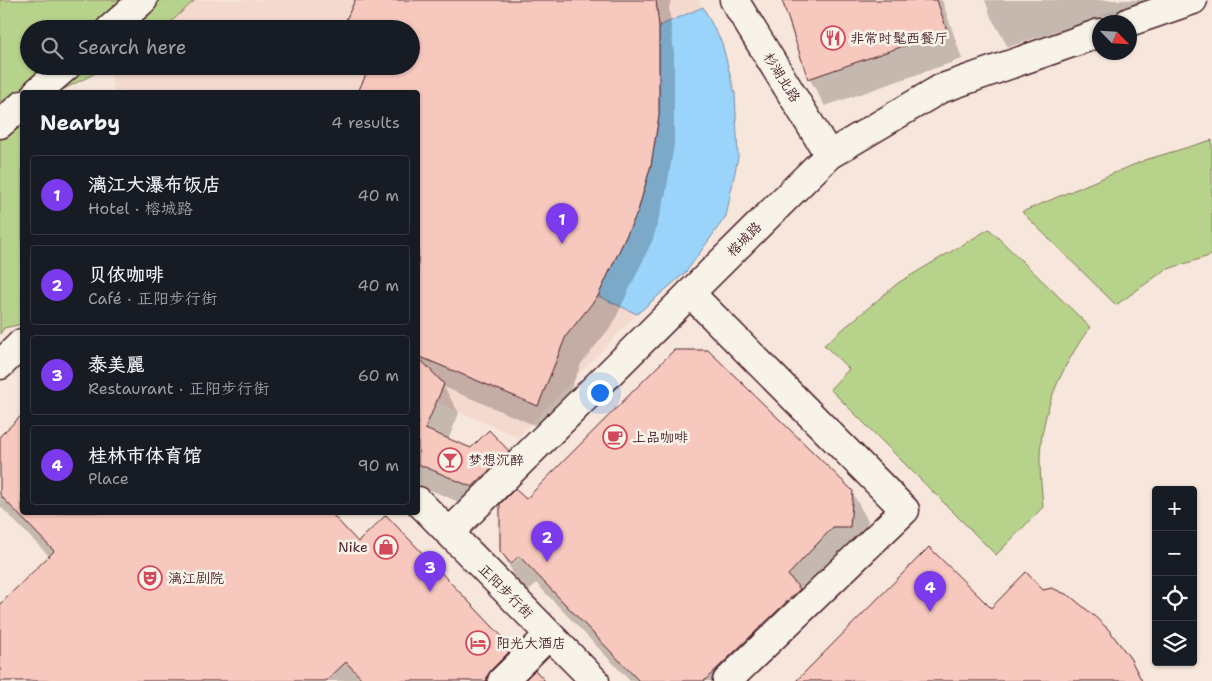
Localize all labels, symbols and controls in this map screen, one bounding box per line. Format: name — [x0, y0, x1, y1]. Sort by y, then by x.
north arrow — [1092, 15, 1137, 60]
search box — [20, 20, 420, 75]
restaurant icon: 非常时髦西餐厅 — [820, 25, 846, 51]
place label: 非常时髦西餐厅 — [850, 29, 948, 47]
icon: search — [38, 34, 66, 62]
text: Search here — [78, 35, 187, 60]
street label: 杉湖北路 — [760, 48, 804, 106]
text: Nearby — [40, 109, 120, 137]
text: 4 results — [331, 112, 400, 133]
text: 漓江大瀑布饭店 — [88, 172, 221, 197]
text: 1 — [53, 185, 61, 206]
text: 40 m — [357, 185, 399, 206]
text: Hotel · 榕城路 — [88, 198, 193, 219]
pin: 1 — [546, 203, 578, 244]
street label: 榕城路 — [723, 218, 765, 260]
text: 贝依咖啡 — [88, 262, 164, 287]
text: 2 — [51, 275, 63, 296]
text: 40 m — [357, 275, 399, 296]
text: Café · 正阳步行街 — [88, 288, 217, 309]
text: 泰美麗 — [88, 352, 145, 377]
text: 3 — [51, 365, 63, 386]
text: 60 m — [358, 365, 399, 386]
text: Restaurant · 正阳步行街 — [88, 378, 269, 399]
your location — [587, 380, 613, 406]
cafe icon: 上品咖啡 — [602, 424, 628, 450]
place label: 上品咖啡 — [632, 428, 688, 446]
text: 桂林市体育馆 — [88, 443, 202, 468]
bar icon: 梦想沉醉 — [437, 447, 463, 473]
place label: 梦想沉醉 — [468, 451, 524, 469]
text: 4 — [51, 455, 63, 476]
text: 90 m — [358, 455, 399, 476]
text: Place — [88, 468, 129, 489]
map controls — [1152, 486, 1197, 666]
button: + — [1152, 486, 1197, 531]
pin: 2 — [531, 521, 563, 562]
button: − — [1152, 531, 1197, 576]
shop icon: Nike — [373, 534, 399, 560]
place label: Nike — [338, 538, 368, 556]
pin: 3 — [414, 551, 446, 592]
street label: 正阳步行街 — [475, 560, 537, 622]
theatre icon: 漓江剧院 — [137, 565, 163, 591]
place label: 漓江剧院 — [168, 569, 224, 587]
pin: 4 — [914, 571, 946, 612]
button: locate — [1152, 576, 1197, 621]
button: layers — [1152, 621, 1197, 666]
hotel icon: 阳光大酒店 — [465, 630, 491, 656]
place label: 阳光大酒店 — [496, 634, 566, 652]

